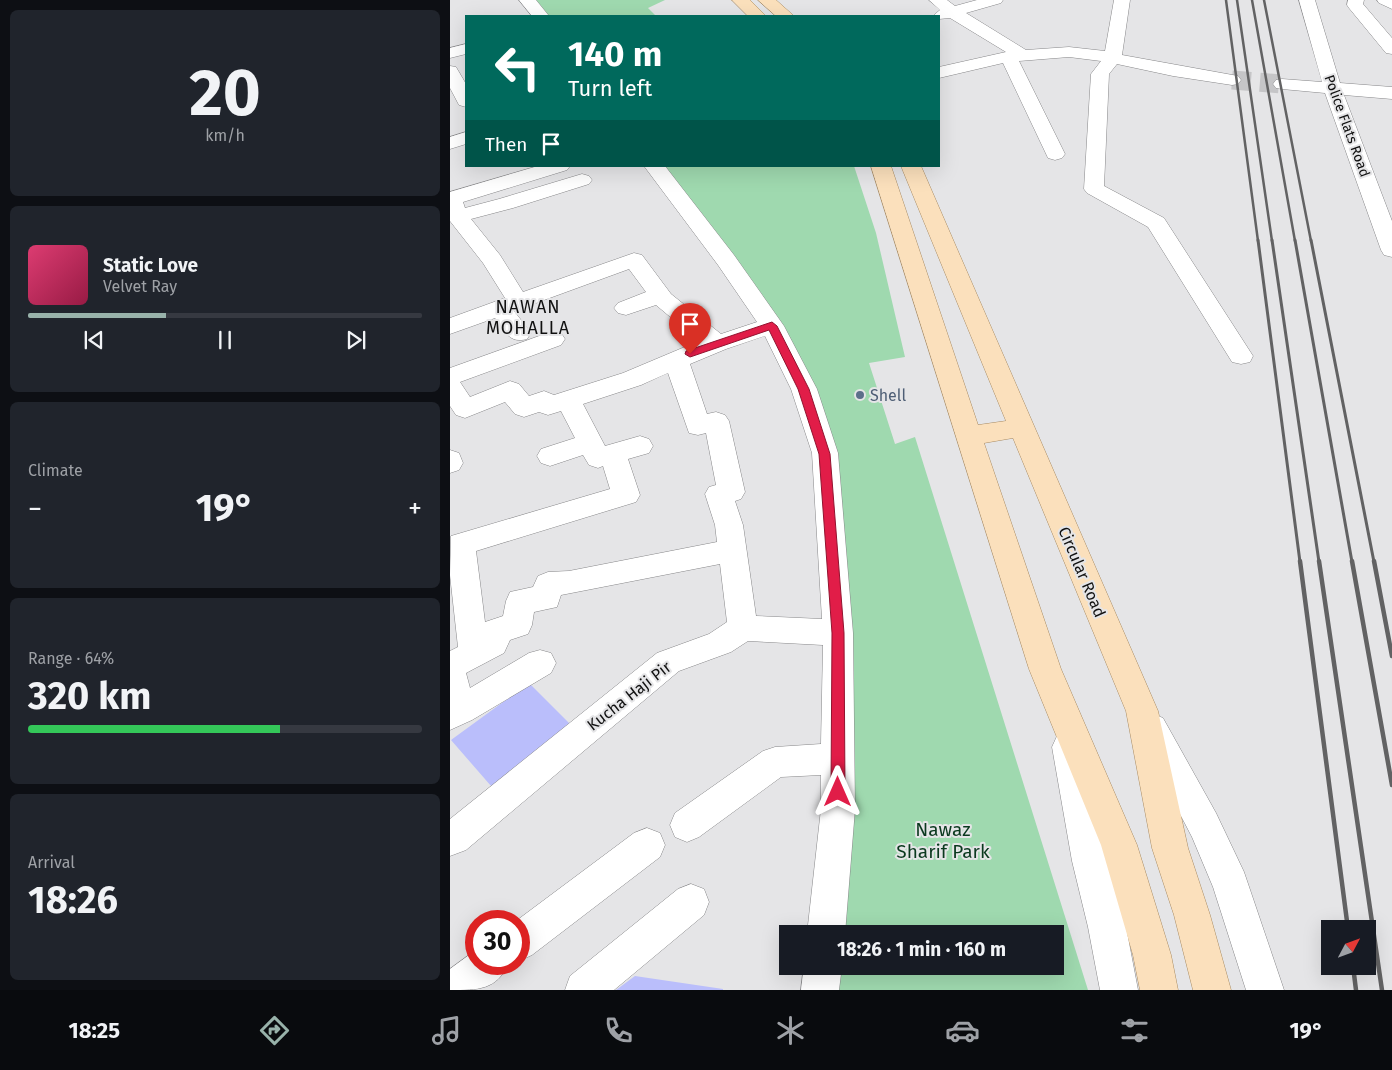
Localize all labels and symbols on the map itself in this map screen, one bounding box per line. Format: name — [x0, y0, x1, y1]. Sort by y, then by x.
street label: Police Flats Road — [1321, 73, 1373, 179]
district label: NAWAN MOHALLA — [486, 296, 570, 339]
pin — [669, 303, 711, 354]
place label: Shell — [870, 386, 907, 405]
marker: Shell — [854, 389, 866, 401]
street label: Circular Road — [1054, 524, 1110, 620]
street label: Kucha Haji Pir — [583, 657, 675, 735]
position arrow — [811, 765, 863, 817]
park label: Nawaz Sharif Park — [896, 818, 990, 863]
speed limit sign: 30 — [465, 910, 530, 975]
north arrow — [1321, 920, 1376, 975]

